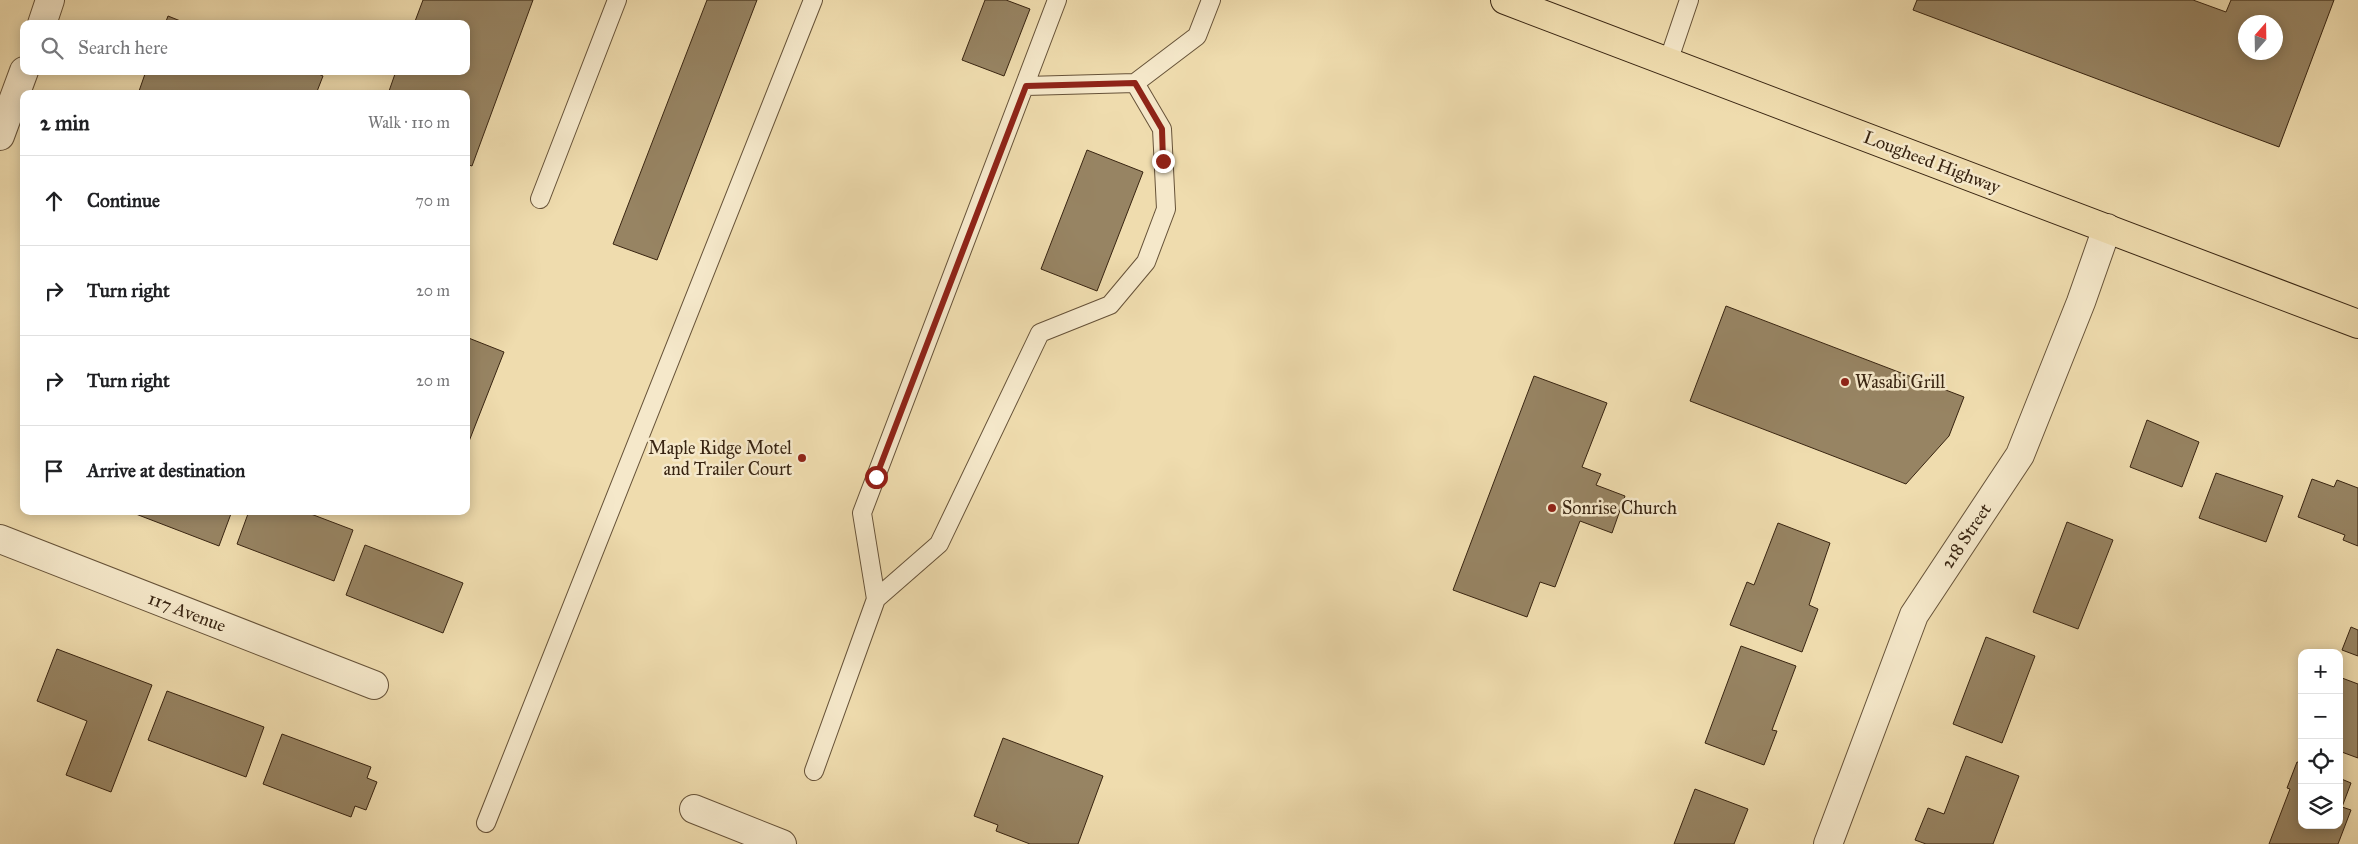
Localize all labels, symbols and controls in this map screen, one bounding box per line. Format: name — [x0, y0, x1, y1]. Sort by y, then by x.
north arrow — [2238, 15, 2283, 60]
search box — [20, 20, 470, 75]
icon: search — [38, 34, 66, 62]
text: Search here — [78, 36, 168, 59]
text: 2 min — [40, 110, 90, 136]
text: Walk · 110 m — [368, 113, 450, 132]
street label: Lougheed Highway — [1860, 126, 2004, 199]
route end — [1152, 150, 1175, 173]
icon: ahead — [40, 187, 68, 215]
text: Continue — [87, 189, 160, 212]
text: 70 m — [415, 191, 450, 210]
icon: right — [40, 277, 68, 305]
text: Turn right — [87, 279, 170, 302]
text: 20 m — [416, 281, 450, 300]
icon: right — [40, 367, 68, 395]
text: Turn right — [87, 369, 170, 392]
text: 20 m — [416, 371, 450, 390]
place label: Wasabi Grill — [1855, 371, 1945, 393]
marker: Wasabi Grill — [1839, 376, 1851, 388]
place label: Maple Ridge Motel and Trailer Court — [648, 437, 793, 480]
marker: Maple Ridge Motel and Trailer Court — [796, 452, 808, 464]
icon: arrive — [40, 457, 68, 485]
text: Arrive at destination — [87, 459, 245, 482]
route start — [865, 466, 888, 489]
place label: Sonrise Church — [1562, 497, 1677, 519]
street label: 218 Street — [1936, 499, 1996, 573]
marker: Sonrise Church — [1546, 502, 1558, 514]
street label: 117 Avenue — [145, 587, 229, 637]
map controls — [2298, 649, 2343, 829]
button: + — [2298, 649, 2343, 694]
button: − — [2298, 694, 2343, 739]
button: locate — [2298, 739, 2343, 784]
button: layers — [2298, 784, 2343, 829]

